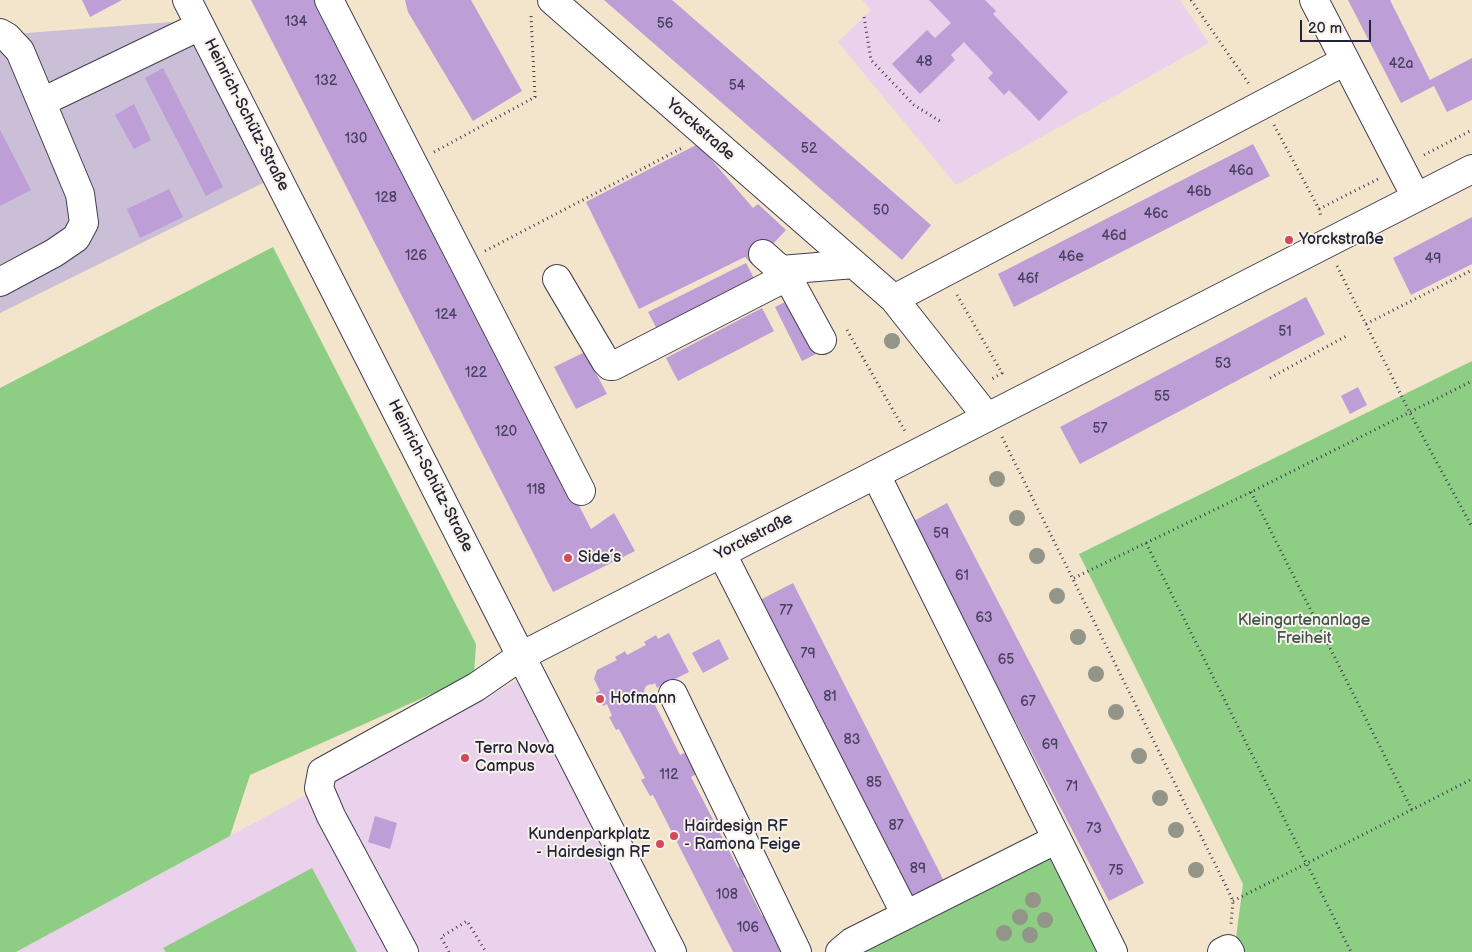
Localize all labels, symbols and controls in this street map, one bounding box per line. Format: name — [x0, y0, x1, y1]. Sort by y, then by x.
scale bar — [1302, 10, 1373, 42]
house number: 134 — [285, 14, 307, 30]
house number: 56 — [657, 16, 673, 32]
text: 20 m — [1308, 19, 1342, 38]
street label: Heinrich-Schütz-Straße — [199, 36, 293, 194]
house number: 48 — [916, 54, 932, 70]
house number: 42a — [1389, 56, 1413, 72]
house number: 132 — [315, 73, 337, 89]
house number: 54 — [729, 78, 745, 94]
street label: Yorckstraße — [662, 95, 738, 165]
house number: 130 — [345, 131, 367, 147]
house number: 52 — [801, 141, 817, 157]
house number: 46a — [1228, 163, 1254, 179]
house number: 46b — [1187, 184, 1211, 200]
house number: 128 — [375, 190, 397, 206]
house number: 50 — [873, 203, 889, 219]
house number: 46c — [1144, 206, 1168, 222]
house number: 46d — [1101, 228, 1127, 244]
place label: Yorckstraße — [1299, 230, 1384, 250]
marker: Yorckstraße — [1283, 234, 1295, 246]
house number: 126 — [405, 248, 427, 264]
house number: 46e — [1058, 249, 1084, 265]
house number: 49 — [1425, 251, 1441, 267]
house number: 46f — [1017, 271, 1039, 287]
house number: 124 — [435, 307, 457, 323]
house number: 51 — [1278, 324, 1292, 340]
house number: 53 — [1215, 356, 1231, 372]
house number: 122 — [465, 365, 487, 381]
house number: 55 — [1154, 389, 1170, 405]
street label: Heinrich-Schütz-Straße — [383, 397, 477, 555]
house number: 57 — [1093, 421, 1107, 437]
house number: 120 — [495, 424, 517, 440]
house number: 118 — [527, 482, 545, 498]
street label: Yorckstraße — [712, 509, 796, 565]
house number: 59 — [933, 526, 949, 542]
place label: Side´s — [578, 548, 621, 568]
marker: Side´s — [562, 552, 574, 564]
house number: 61 — [955, 568, 969, 584]
house number: 77 — [779, 603, 793, 619]
house number: 63 — [975, 610, 993, 626]
park label: Kleingartenanlage Freiheit — [1238, 611, 1370, 649]
house number: 79 — [801, 646, 815, 662]
house number: 65 — [998, 652, 1014, 668]
place label: Hofmann — [610, 689, 676, 709]
house number: 81 — [823, 689, 837, 705]
marker: Hofmann — [594, 693, 606, 705]
house number: 67 — [1020, 694, 1036, 710]
house number: 83 — [844, 732, 860, 748]
house number: 69 — [1042, 737, 1058, 753]
place label: Terra Nova Campus — [475, 739, 555, 777]
marker: Terra Nova Campus — [459, 752, 471, 764]
house number: 112 — [659, 767, 679, 783]
house number: 85 — [866, 775, 882, 791]
house number: 71 — [1066, 779, 1078, 795]
place label: Hairdesign RF - Ramona Feige — [684, 817, 800, 855]
house number: 87 — [888, 818, 904, 834]
house number: 73 — [1086, 821, 1102, 837]
place label: Kundenparkplatz - Hairdesign RF — [528, 825, 650, 863]
marker: Hairdesign RF - Ramona Feige — [668, 830, 680, 842]
marker: Kundenparkplatz - Hairdesign RF — [654, 838, 666, 850]
house number: 89 — [910, 861, 926, 877]
house number: 75 — [1109, 863, 1123, 879]
house number: 108 — [716, 887, 738, 903]
house number: 106 — [737, 920, 759, 936]

